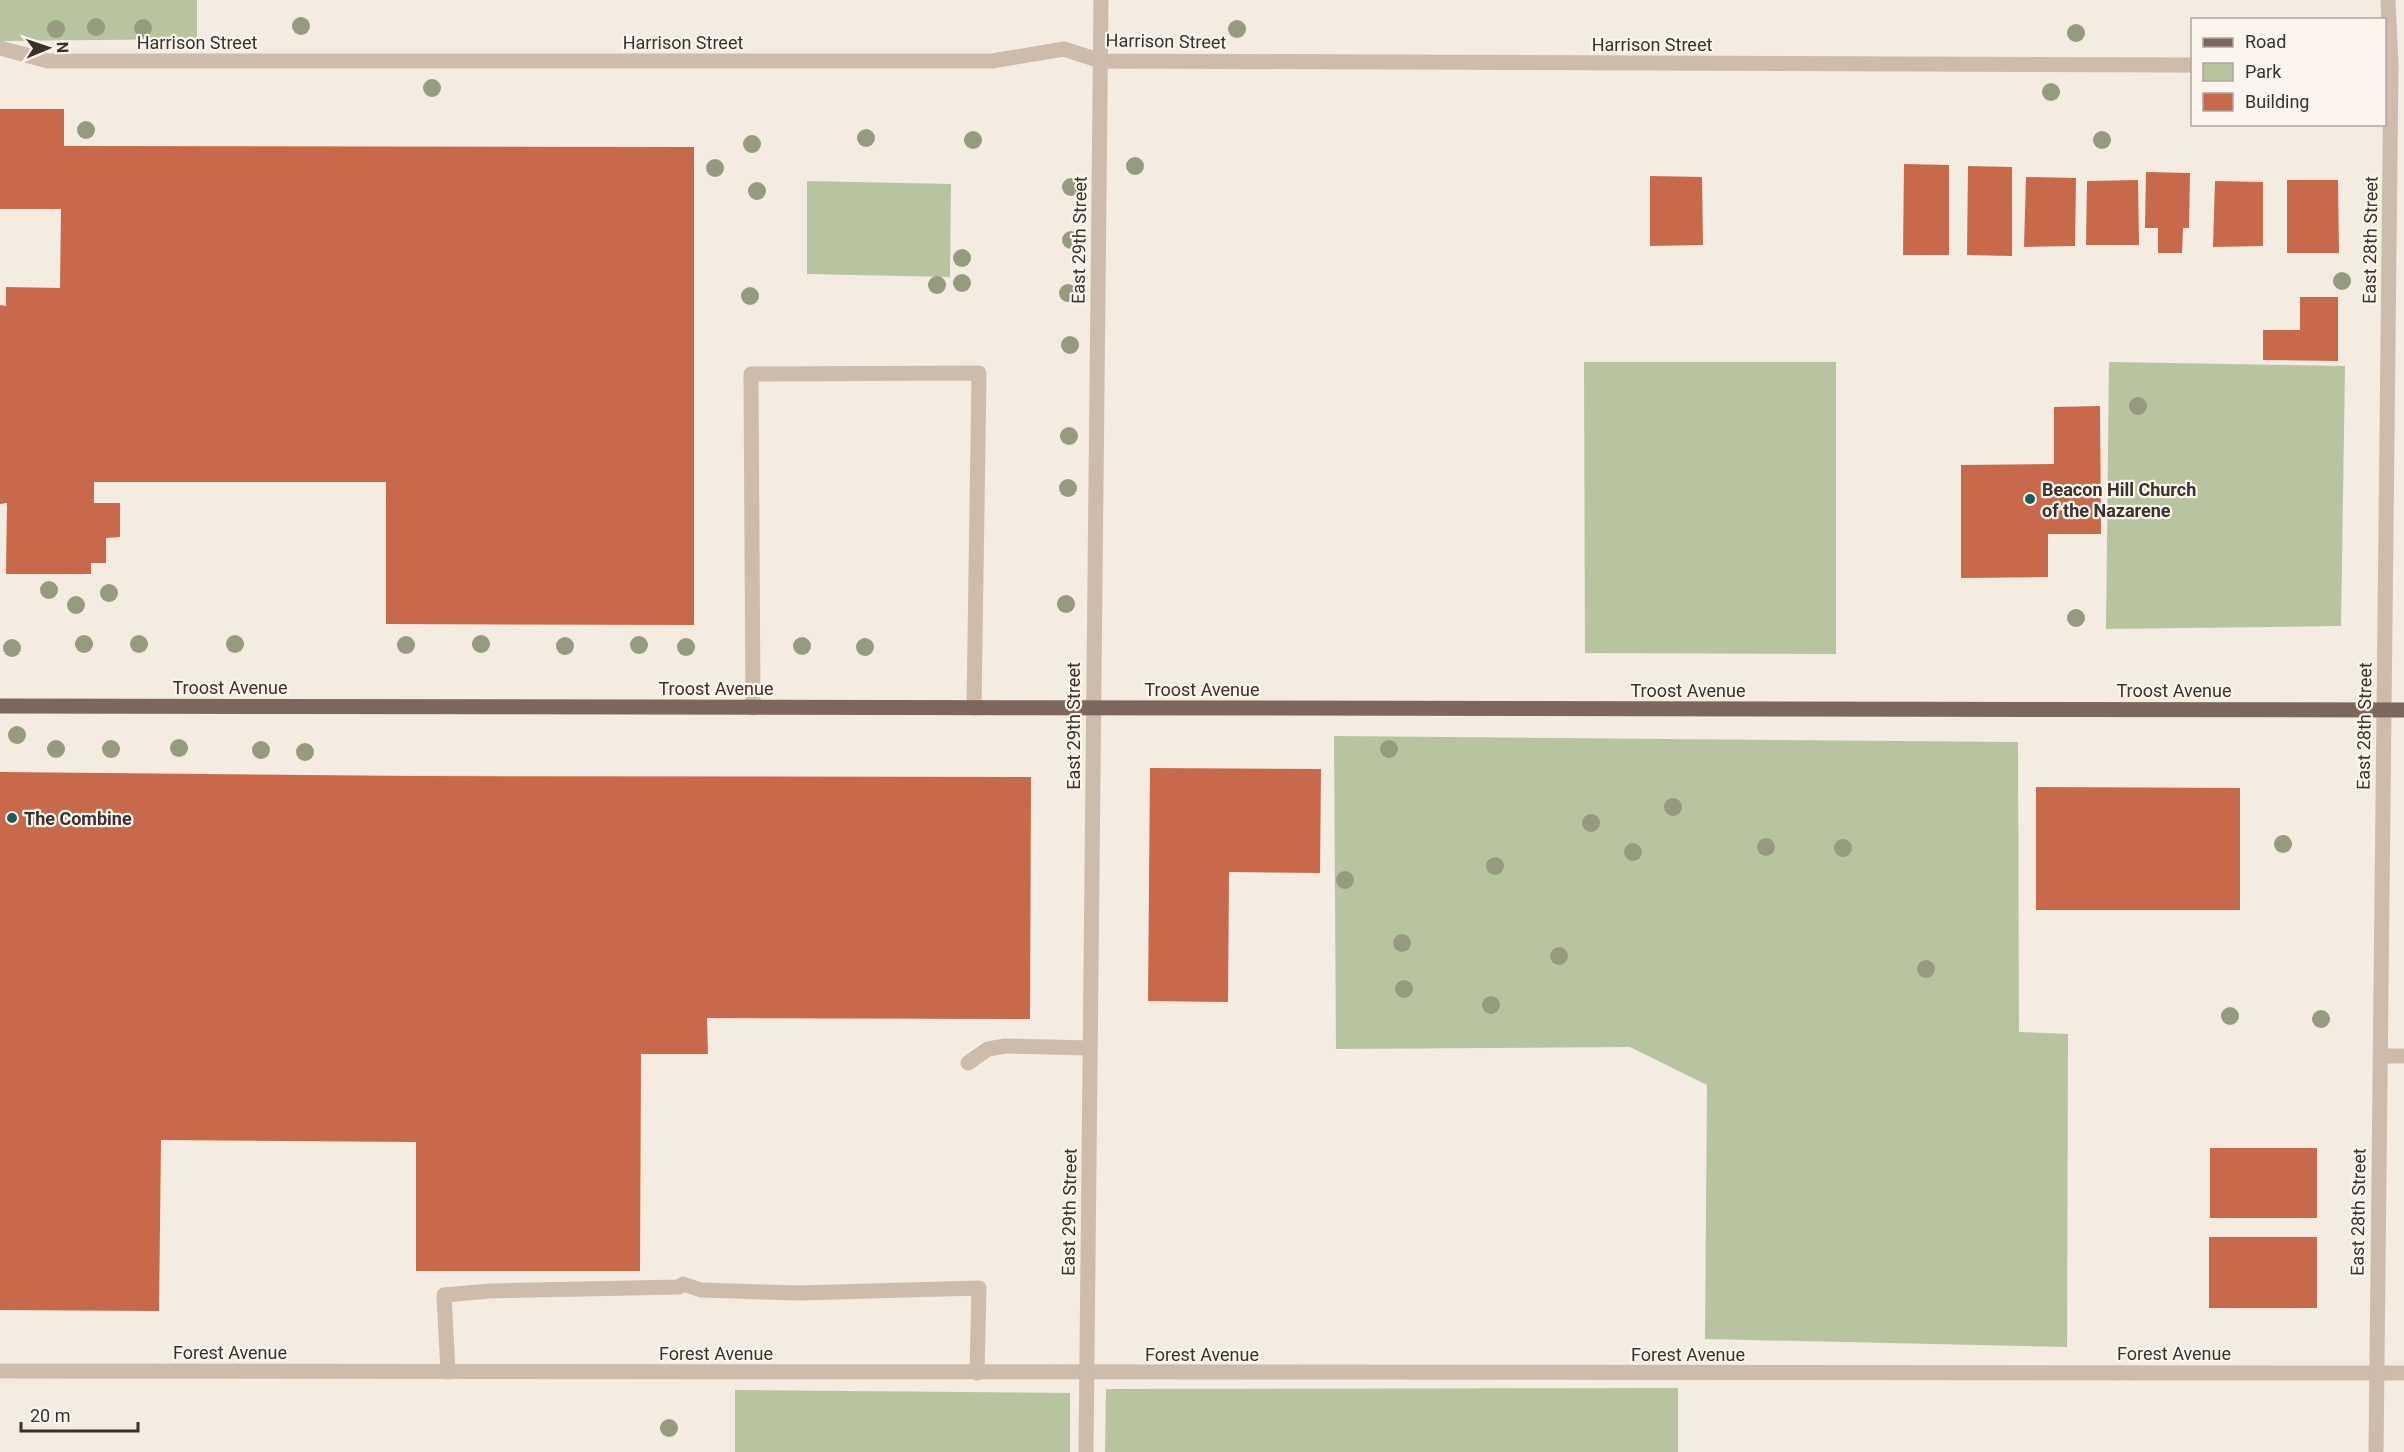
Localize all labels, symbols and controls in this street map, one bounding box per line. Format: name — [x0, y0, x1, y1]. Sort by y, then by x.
north arrow — [18, 18, 78, 78]
legend — [2191, 18, 2386, 126]
street label: Harrison Street — [1105, 29, 1227, 53]
text: Road — [2245, 31, 2286, 52]
street label: Harrison Street — [137, 32, 257, 53]
street label: Harrison Street — [623, 32, 743, 53]
street label: Harrison Street — [1592, 34, 1712, 55]
text: N — [53, 42, 72, 53]
text: Park — [2245, 61, 2282, 82]
text: Building — [2245, 91, 2309, 112]
street label: East 29th Street — [1067, 176, 1091, 304]
street label: East 28th Street — [2358, 176, 2382, 304]
place label: Beacon Hill Church of the Nazarene — [2042, 479, 2196, 521]
marker: Beacon Hill Church of the Nazarene — [2023, 492, 2037, 506]
street label: East 29th Street — [1063, 662, 1084, 790]
street label: East 28th Street — [2352, 662, 2376, 790]
street label: Troost Avenue — [172, 677, 288, 698]
street label: Troost Avenue — [658, 678, 774, 699]
street label: Troost Avenue — [1144, 679, 1260, 700]
street label: Troost Avenue — [1630, 680, 1746, 701]
street label: Troost Avenue — [2116, 680, 2232, 701]
place label: The Combine — [24, 808, 132, 829]
marker: The Combine — [5, 811, 19, 825]
street label: East 29th Street — [1057, 1148, 1081, 1276]
street label: East 28th Street — [2346, 1148, 2370, 1276]
street label: Forest Avenue — [173, 1342, 287, 1363]
street label: Forest Avenue — [659, 1343, 773, 1364]
street label: Forest Avenue — [2117, 1343, 2231, 1364]
street label: Forest Avenue — [1145, 1344, 1259, 1365]
street label: Forest Avenue — [1631, 1344, 1745, 1365]
scale bar — [21, 1395, 138, 1433]
text: 20 m — [30, 1405, 70, 1426]

